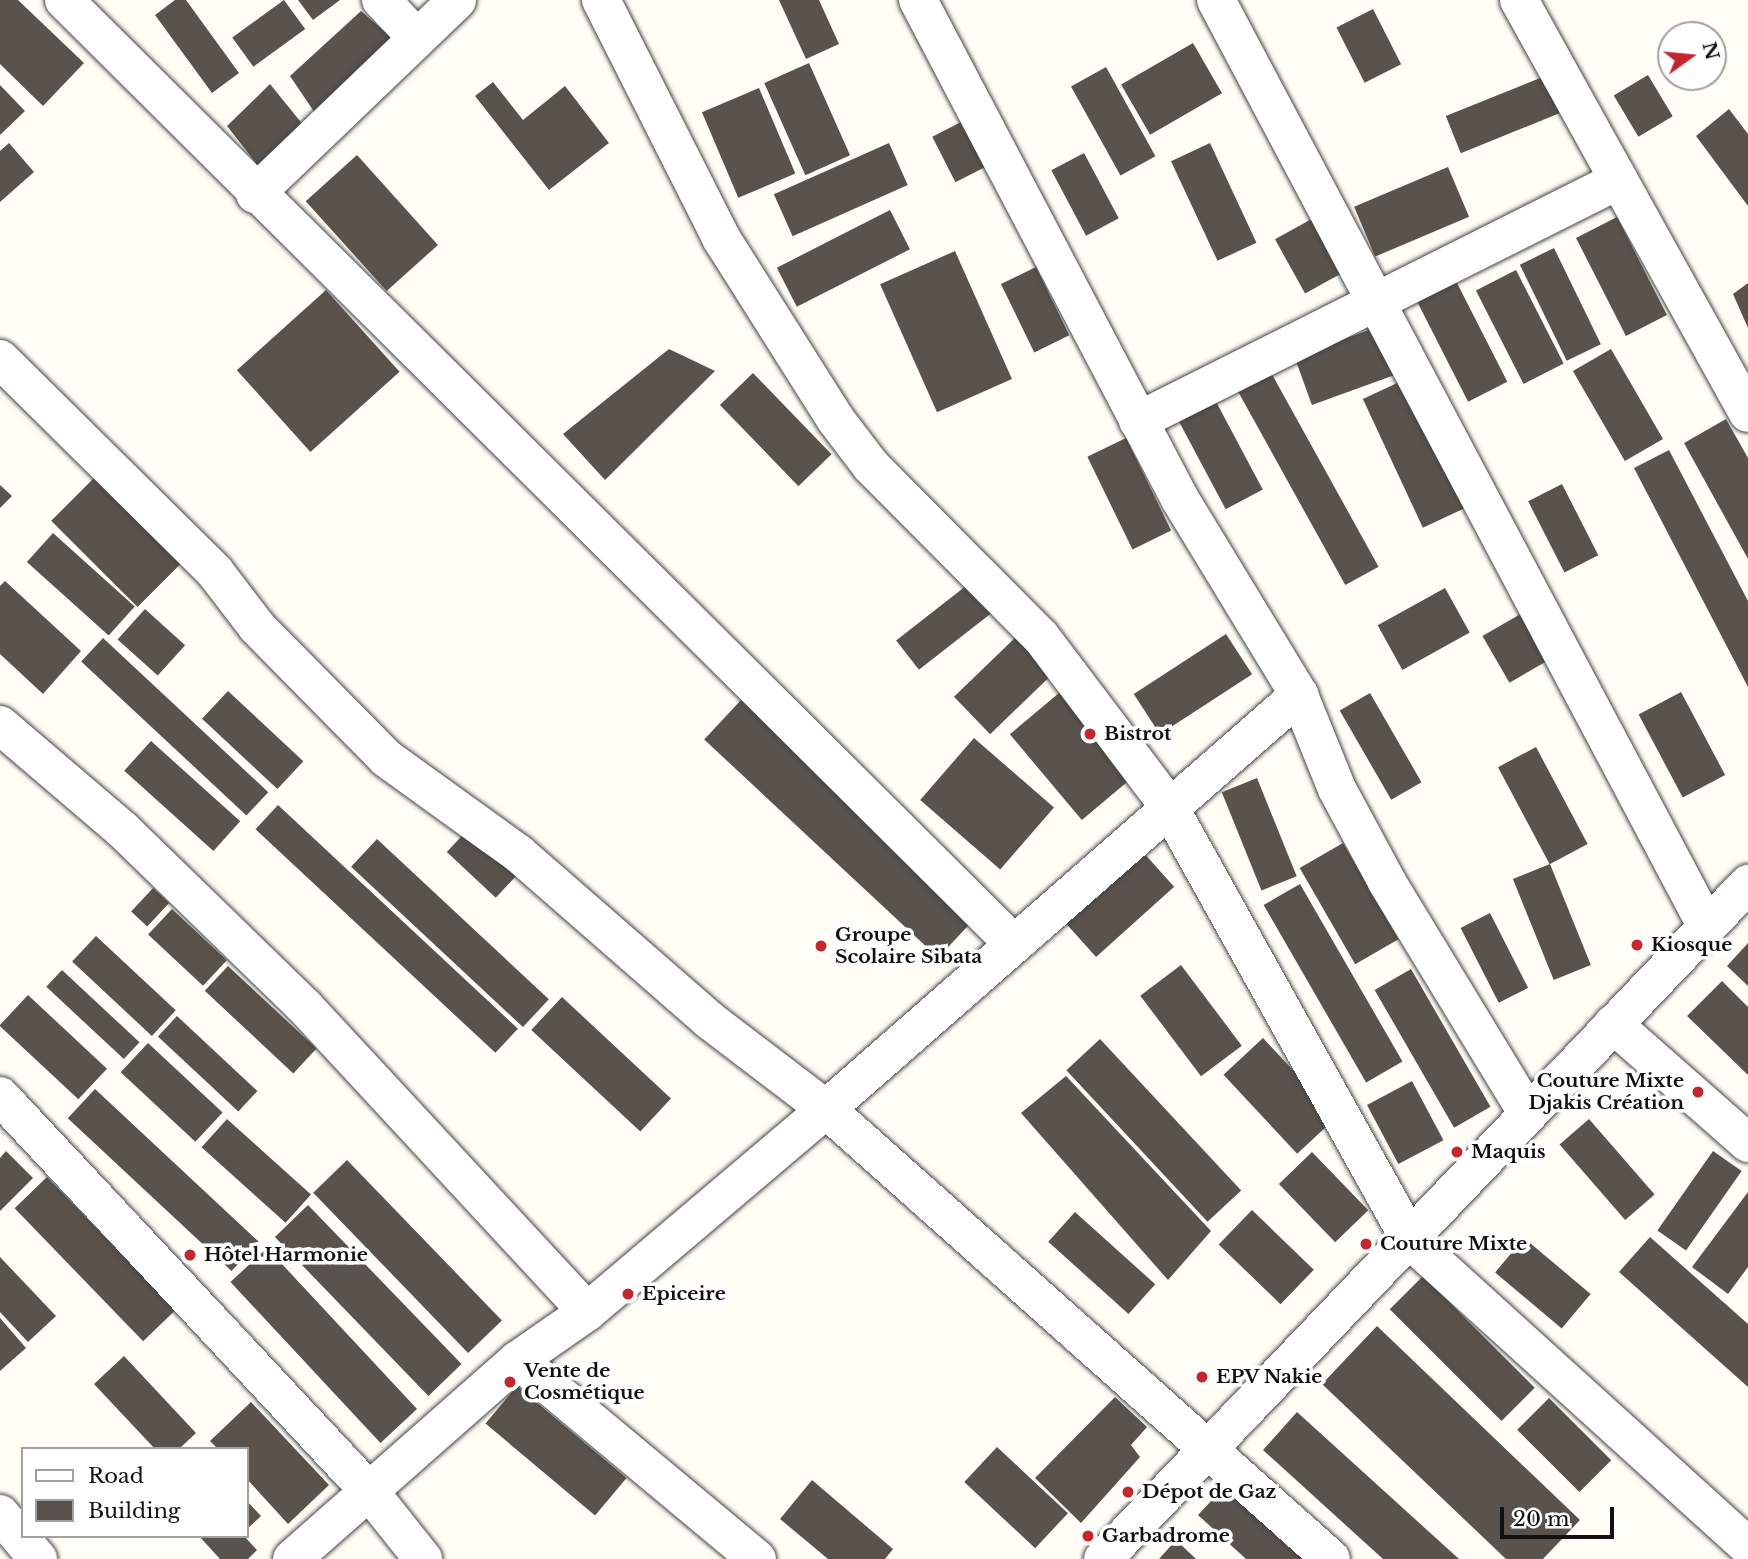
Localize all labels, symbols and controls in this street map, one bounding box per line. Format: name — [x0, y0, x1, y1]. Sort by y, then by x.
north arrow — [1657, 21, 1727, 91]
text: N — [1697, 39, 1724, 63]
place label: Bistrot — [1104, 723, 1171, 745]
marker: Bistrot — [1082, 726, 1098, 742]
place label: Groupe Scolaire Sibata — [835, 924, 982, 968]
place label: Kiosque — [1651, 934, 1732, 956]
marker: Kiosque — [1629, 937, 1645, 953]
marker: Groupe Scolaire Sibata — [813, 938, 829, 954]
place label: Couture Mixte Djakis Création — [1528, 1070, 1684, 1114]
marker: Couture Mixte Djakis Création — [1690, 1084, 1706, 1100]
place label: Maquis — [1471, 1141, 1546, 1163]
marker: Maquis — [1449, 1144, 1465, 1160]
place label: Couture Mixte — [1380, 1233, 1527, 1255]
marker: Couture Mixte — [1358, 1236, 1374, 1252]
place label: Hôtel Harmonie — [204, 1244, 368, 1266]
marker: Hôtel Harmonie — [182, 1247, 198, 1263]
place label: Epiceire — [642, 1283, 726, 1305]
marker: Epiceire — [620, 1286, 636, 1302]
place label: Vente de Cosmétique — [524, 1360, 645, 1404]
place label: EPV Nakie — [1216, 1366, 1323, 1388]
marker: EPV Nakie — [1194, 1369, 1210, 1385]
marker: Vente de Cosmétique — [502, 1374, 518, 1390]
legend — [21, 1447, 248, 1538]
text: Road — [88, 1463, 144, 1489]
place label: Dépot de Gaz — [1142, 1481, 1276, 1503]
marker: Dépot de Gaz — [1120, 1484, 1136, 1500]
scale bar — [1503, 1492, 1617, 1536]
text: Building — [88, 1498, 180, 1524]
text: 20 m — [1513, 1506, 1570, 1532]
place label: Garbadrome — [1102, 1525, 1230, 1547]
marker: Garbadrome — [1080, 1528, 1096, 1544]

